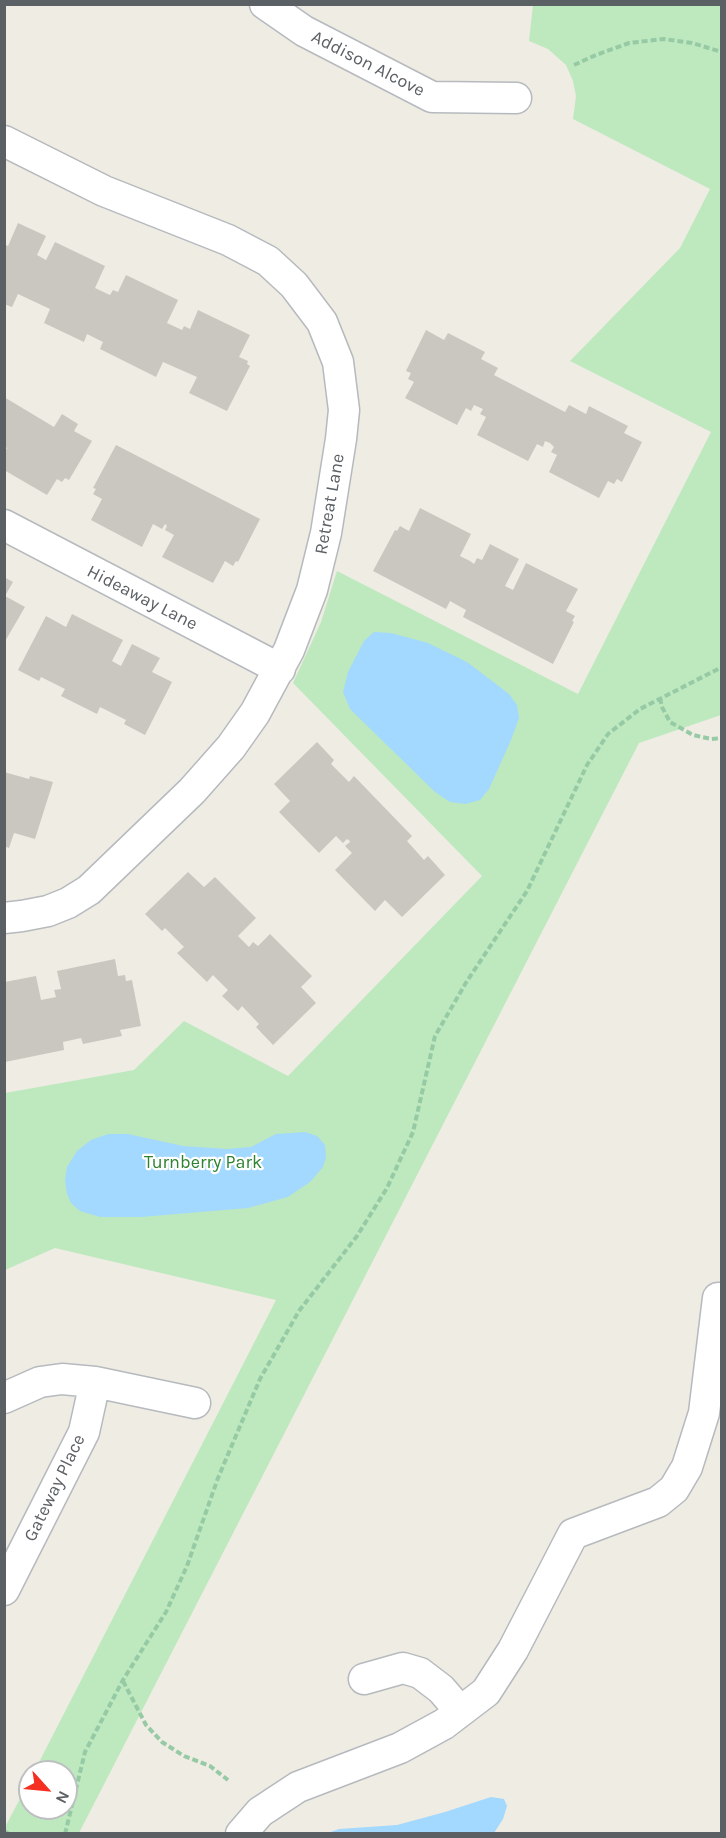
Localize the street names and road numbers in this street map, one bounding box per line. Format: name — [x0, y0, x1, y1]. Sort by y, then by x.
street label: Addison Alcove — [308, 26, 428, 102]
street label: Retreat Lane — [310, 452, 350, 556]
street label: Hideaway Lane — [83, 561, 201, 635]
street label: Gateway Place — [20, 1431, 90, 1545]

